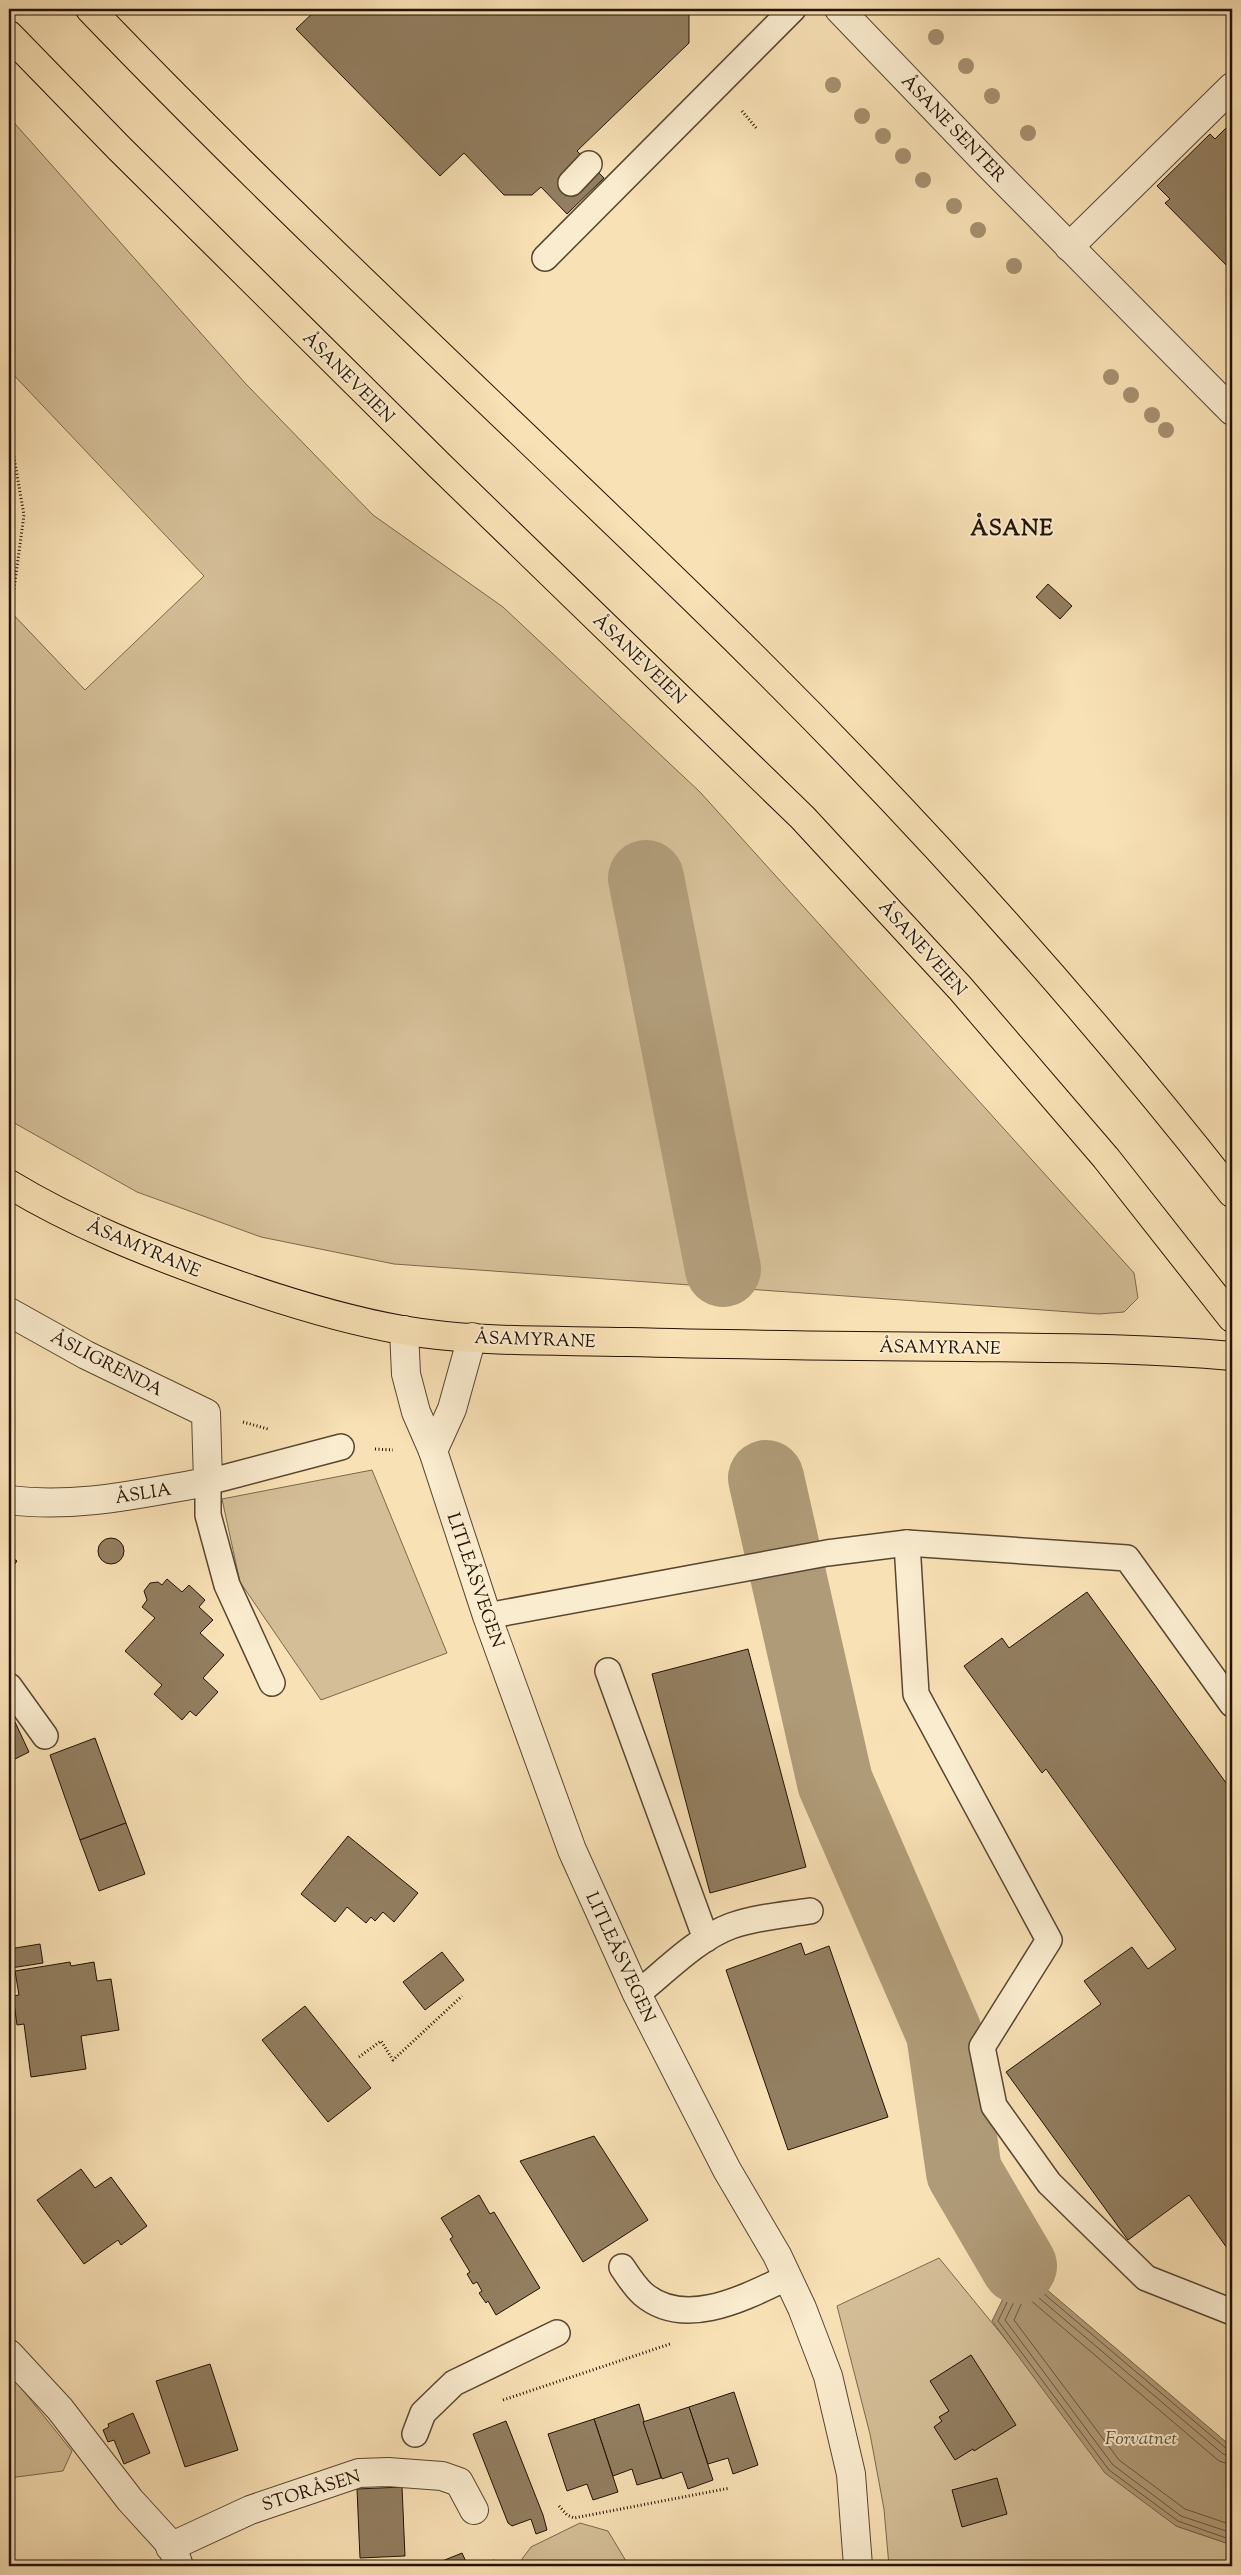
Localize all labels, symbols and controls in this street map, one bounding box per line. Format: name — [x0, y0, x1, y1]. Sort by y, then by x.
street label: ÅSANE SENTER — [894, 70, 1011, 189]
street label: ÅSANEVEIEN — [296, 326, 400, 430]
district label: ÅSANE — [970, 512, 1054, 546]
street label: ÅSANEVEIEN — [586, 609, 691, 712]
street label: ÅSANEVEIEN — [871, 896, 972, 1003]
street label: ÅSAMYRANE — [82, 1214, 204, 1286]
street label: ÅSLIGRENDA — [46, 1325, 167, 1404]
street label: ÅSAMYRANE — [474, 1326, 596, 1356]
street label: ÅSAMYRANE — [879, 1335, 1001, 1363]
street label: ÅSLIA — [113, 1478, 174, 1512]
street label: LITLEÅSVEGEN — [439, 1510, 509, 1652]
street label: LITLEÅSVEGEN — [578, 1888, 661, 2027]
water label: Forvatnet — [1105, 2426, 1178, 2453]
street label: STORÅSEN — [259, 2465, 364, 2519]

